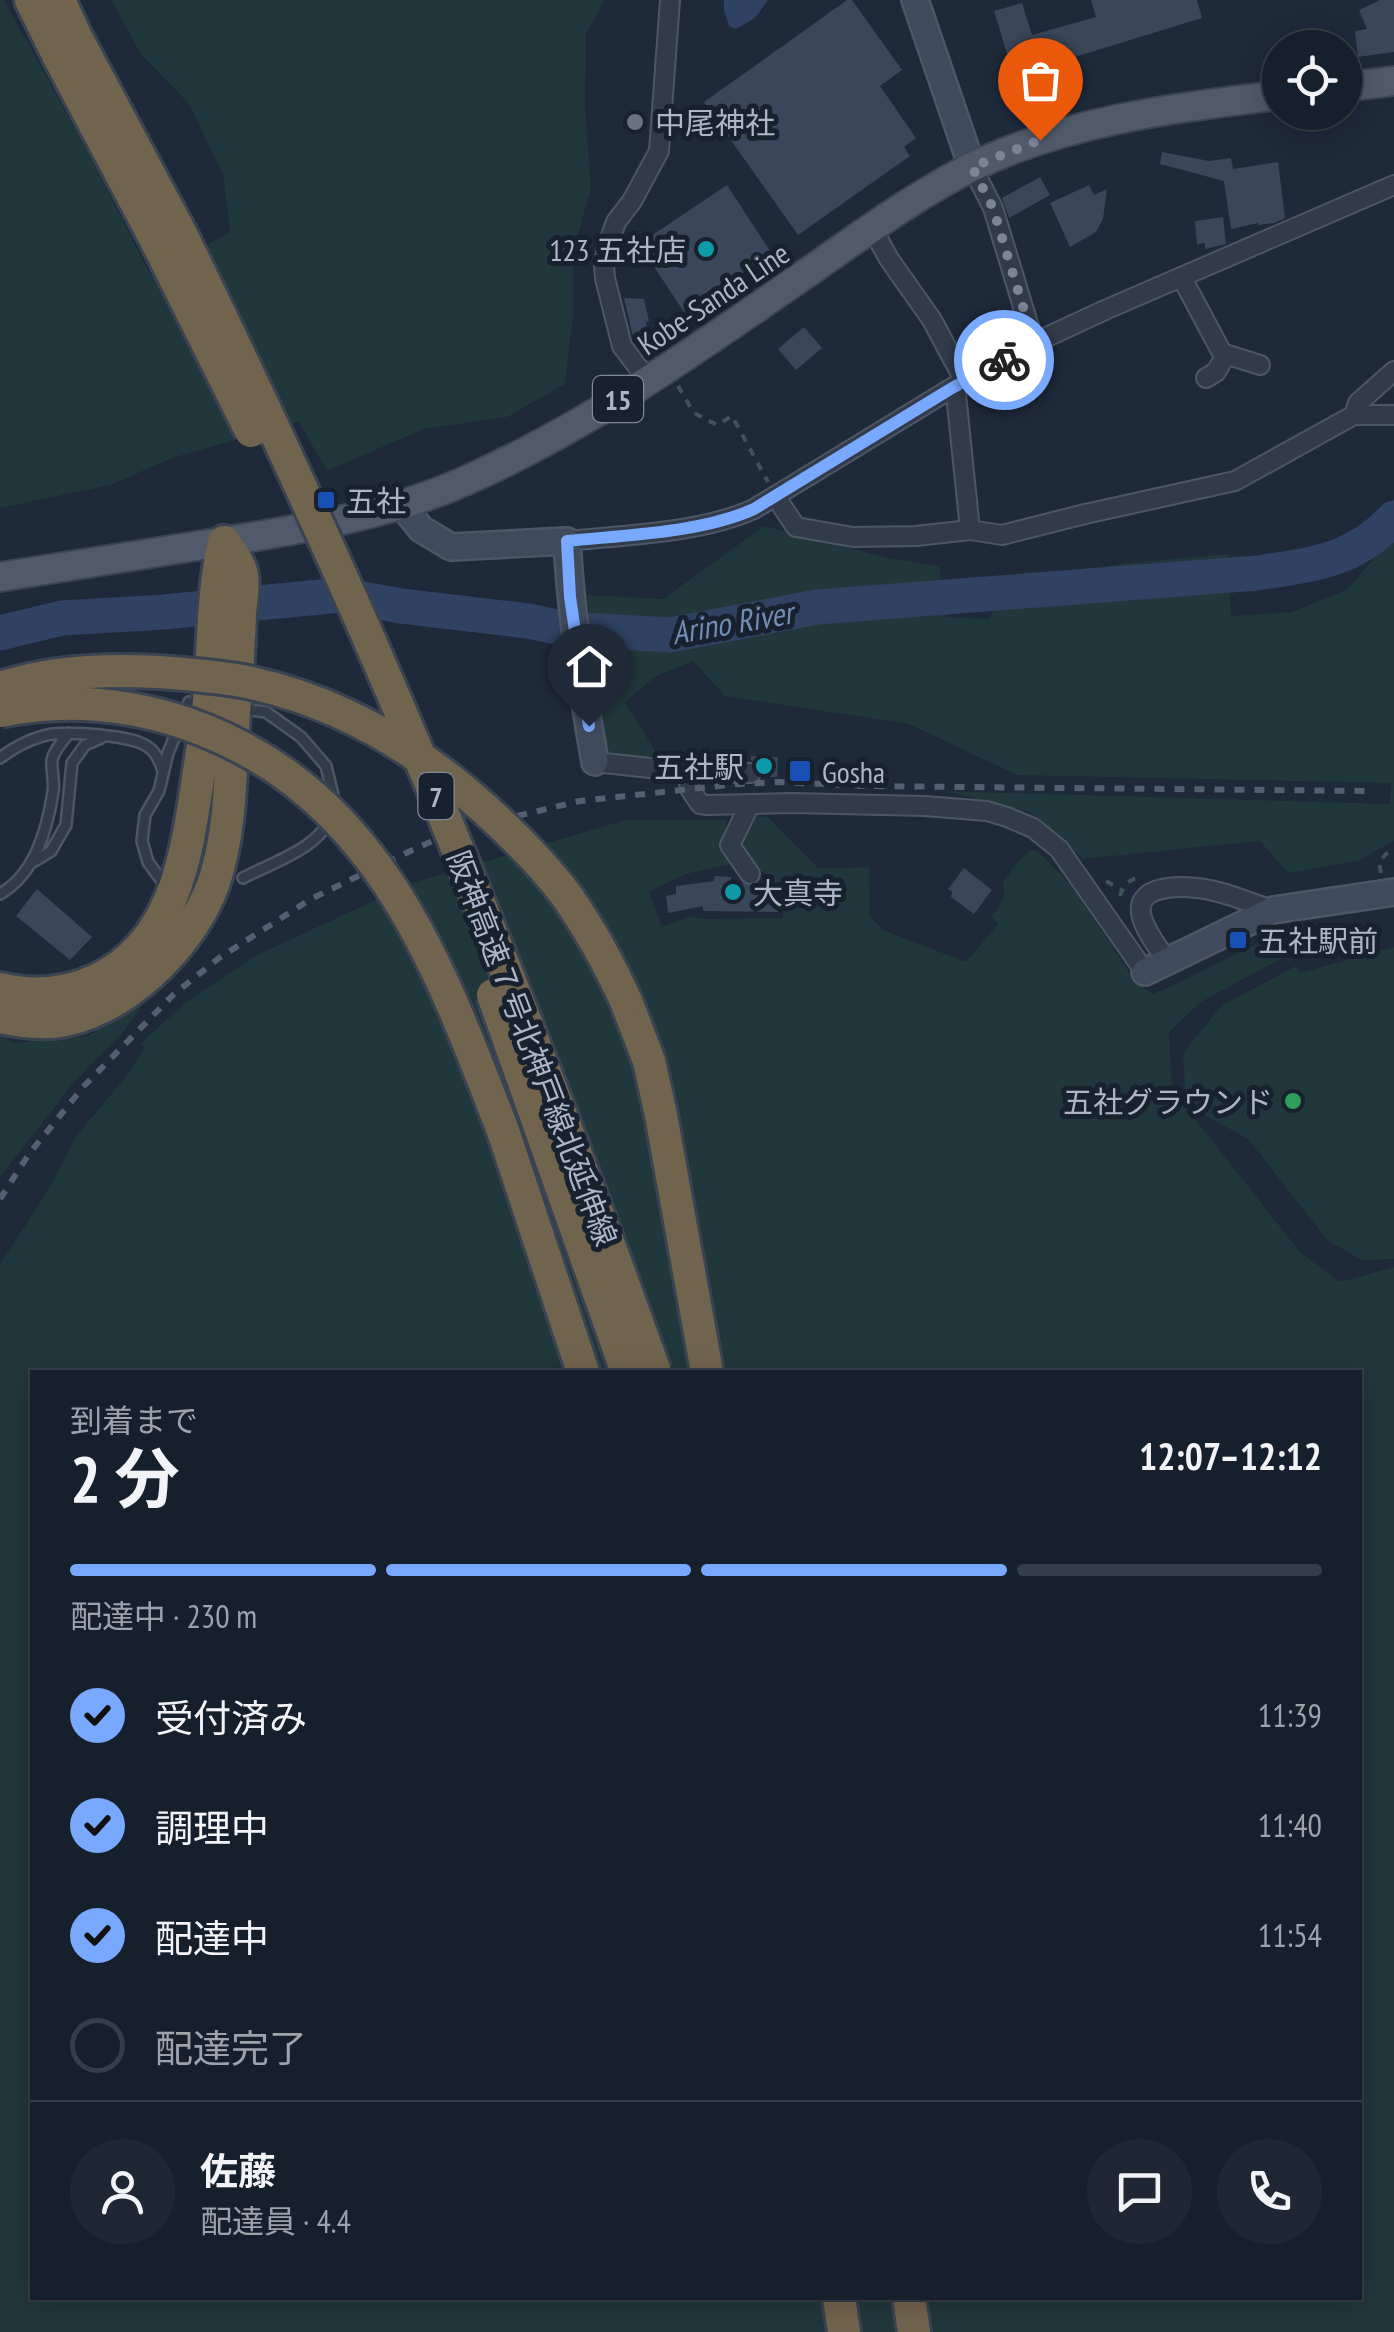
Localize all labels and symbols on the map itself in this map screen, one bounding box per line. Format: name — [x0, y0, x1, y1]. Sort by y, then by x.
pin — [998, 38, 1083, 141]
place label: 中尾神社 — [655, 103, 775, 142]
marker: 中尾神社 — [624, 111, 646, 133]
place label: 123 五社店 — [549, 230, 686, 269]
street label: Kobe-Sanda Line — [630, 233, 796, 363]
marker: 123 五社店 — [695, 238, 717, 260]
courier — [954, 310, 1054, 410]
road number: 15 — [593, 376, 643, 422]
place label: 五社 — [346, 481, 406, 520]
marker: 五社 — [315, 489, 337, 511]
water label: Arino River — [668, 590, 800, 653]
pin — [547, 624, 632, 727]
place label: 五社駅 — [654, 747, 744, 786]
place label: Gosha — [822, 752, 885, 791]
marker: 五社駅 — [753, 755, 775, 777]
marker: Gosha — [787, 758, 813, 784]
road number: 7 — [418, 773, 454, 819]
street label: 阪神高速７号北神戸線北延伸線 — [440, 845, 626, 1251]
place label: 大真寺 — [753, 873, 843, 912]
marker: 大真寺 — [722, 881, 744, 903]
place label: 五社駅前 — [1258, 921, 1378, 960]
marker: 五社駅前 — [1227, 929, 1249, 951]
place label: 五社グラウンド — [1063, 1082, 1273, 1121]
marker: 五社グラウンド — [1282, 1090, 1304, 1112]

